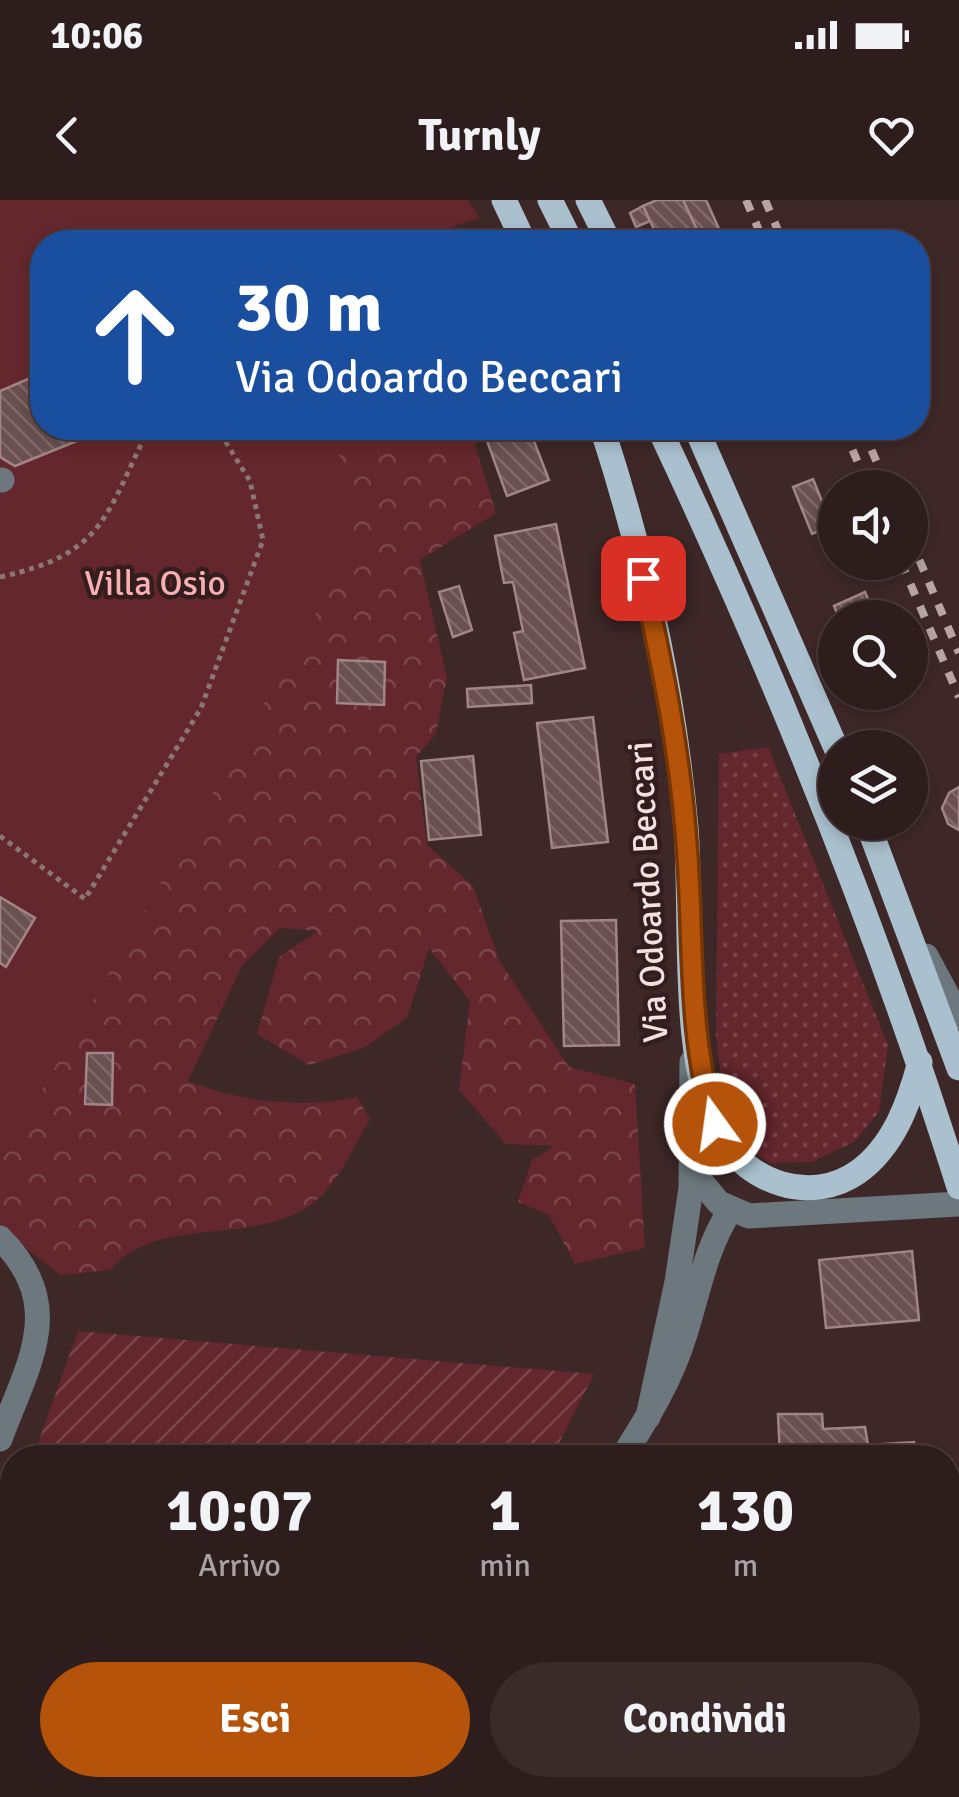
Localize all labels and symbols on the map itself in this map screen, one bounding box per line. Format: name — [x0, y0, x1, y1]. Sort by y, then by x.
pin — [601, 536, 686, 621]
park label: Villa Osio — [84, 562, 226, 605]
street label: Via Odoardo Beccari — [619, 740, 677, 1044]
position arrow — [663, 1072, 767, 1176]

